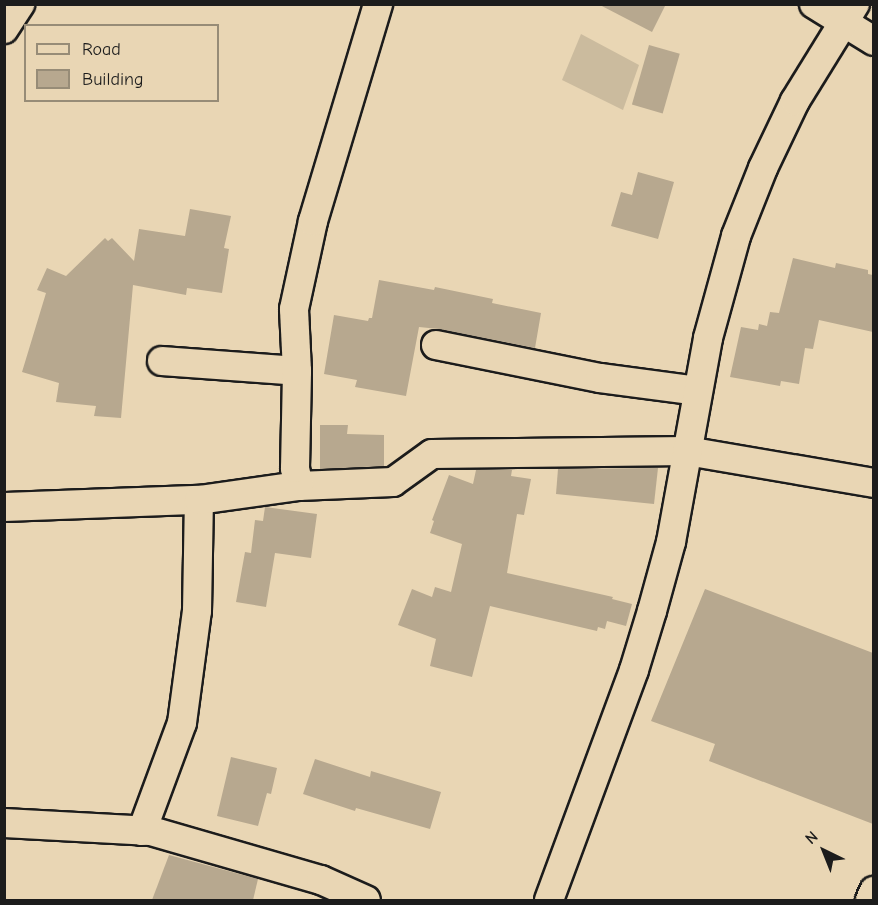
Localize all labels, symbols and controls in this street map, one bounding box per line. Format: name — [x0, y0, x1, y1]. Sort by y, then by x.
legend — [24, 24, 219, 102]
text: Road — [82, 39, 121, 60]
text: Building — [82, 69, 144, 90]
north arrow — [794, 821, 854, 881]
text: N — [802, 828, 822, 848]

